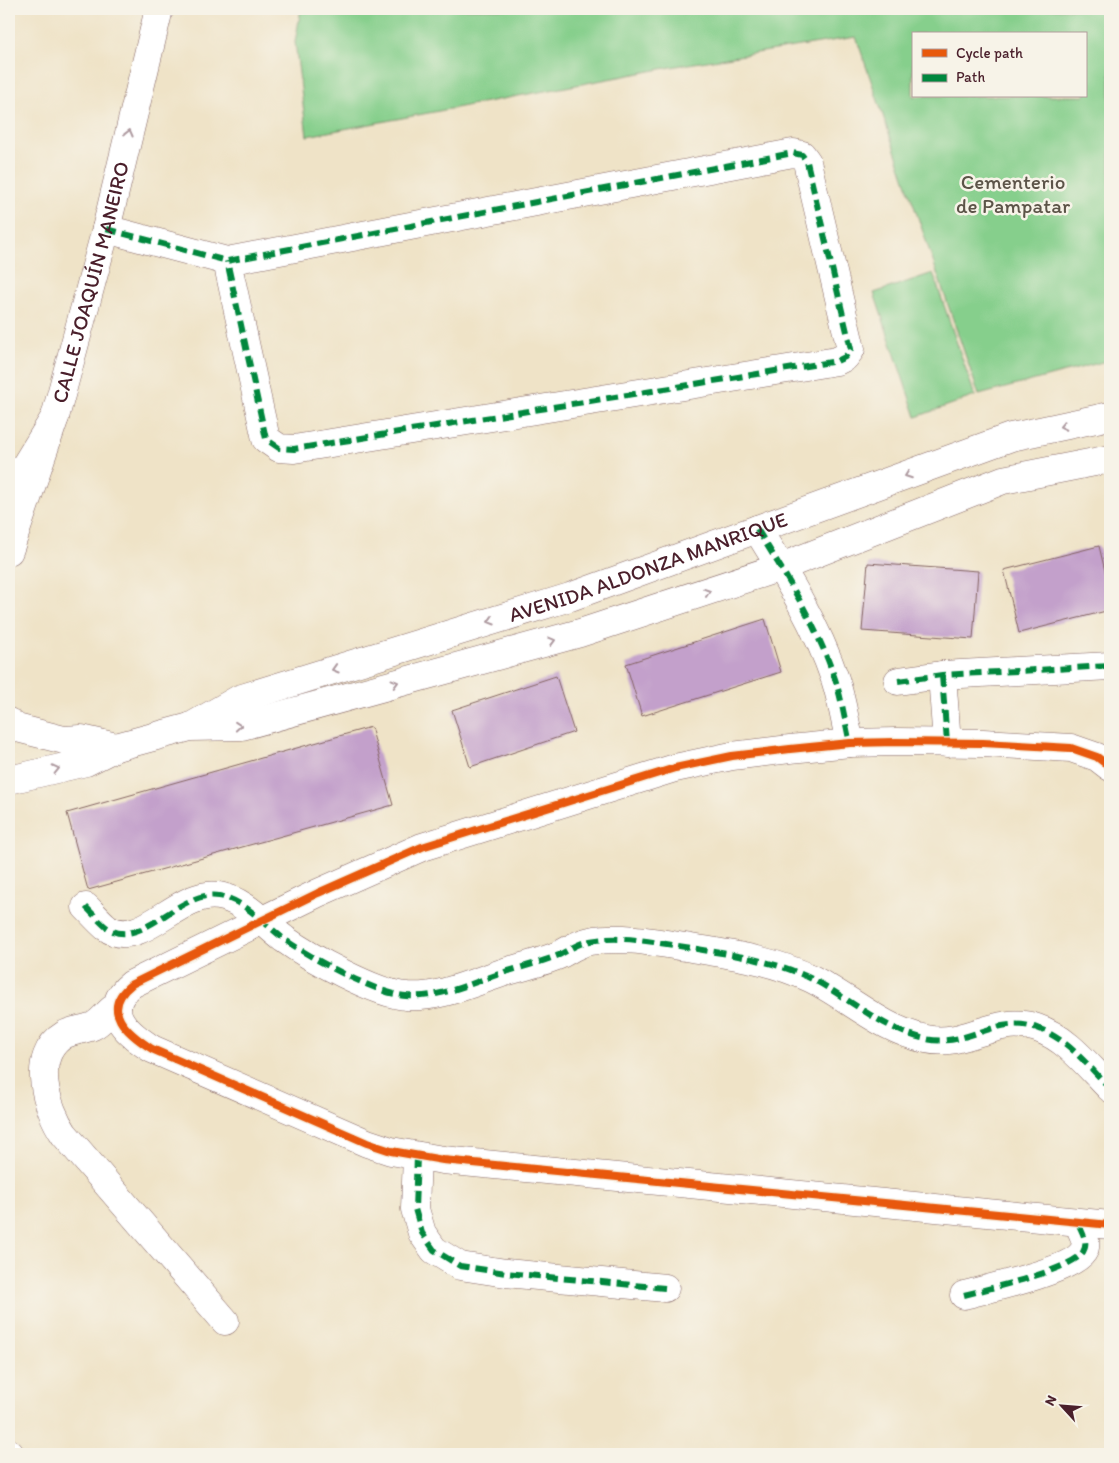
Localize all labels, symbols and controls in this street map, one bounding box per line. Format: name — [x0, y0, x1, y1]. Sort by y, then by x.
legend — [912, 32, 1086, 98]
text: Cycle path — [956, 44, 1023, 62]
text: Path — [956, 68, 985, 86]
one-way arrow — [123, 129, 134, 138]
street label: CALLE JOAQUÍN MANEIRO — [46, 159, 134, 406]
park label: Cementerio de Pampatar — [956, 169, 1070, 218]
one-way arrow — [1058, 420, 1067, 431]
one-way arrow — [904, 469, 913, 479]
street label: AVENIDA ALDONZA MANRIQUE — [506, 506, 791, 627]
one-way arrow — [702, 587, 710, 597]
one-way arrow — [487, 616, 495, 626]
one-way arrow — [548, 636, 556, 647]
one-way arrow — [332, 664, 340, 674]
one-way arrow — [391, 679, 399, 689]
one-way arrow — [235, 720, 243, 731]
one-way arrow — [52, 764, 61, 775]
north arrow — [1036, 1380, 1086, 1430]
text: N — [1041, 1393, 1060, 1408]

